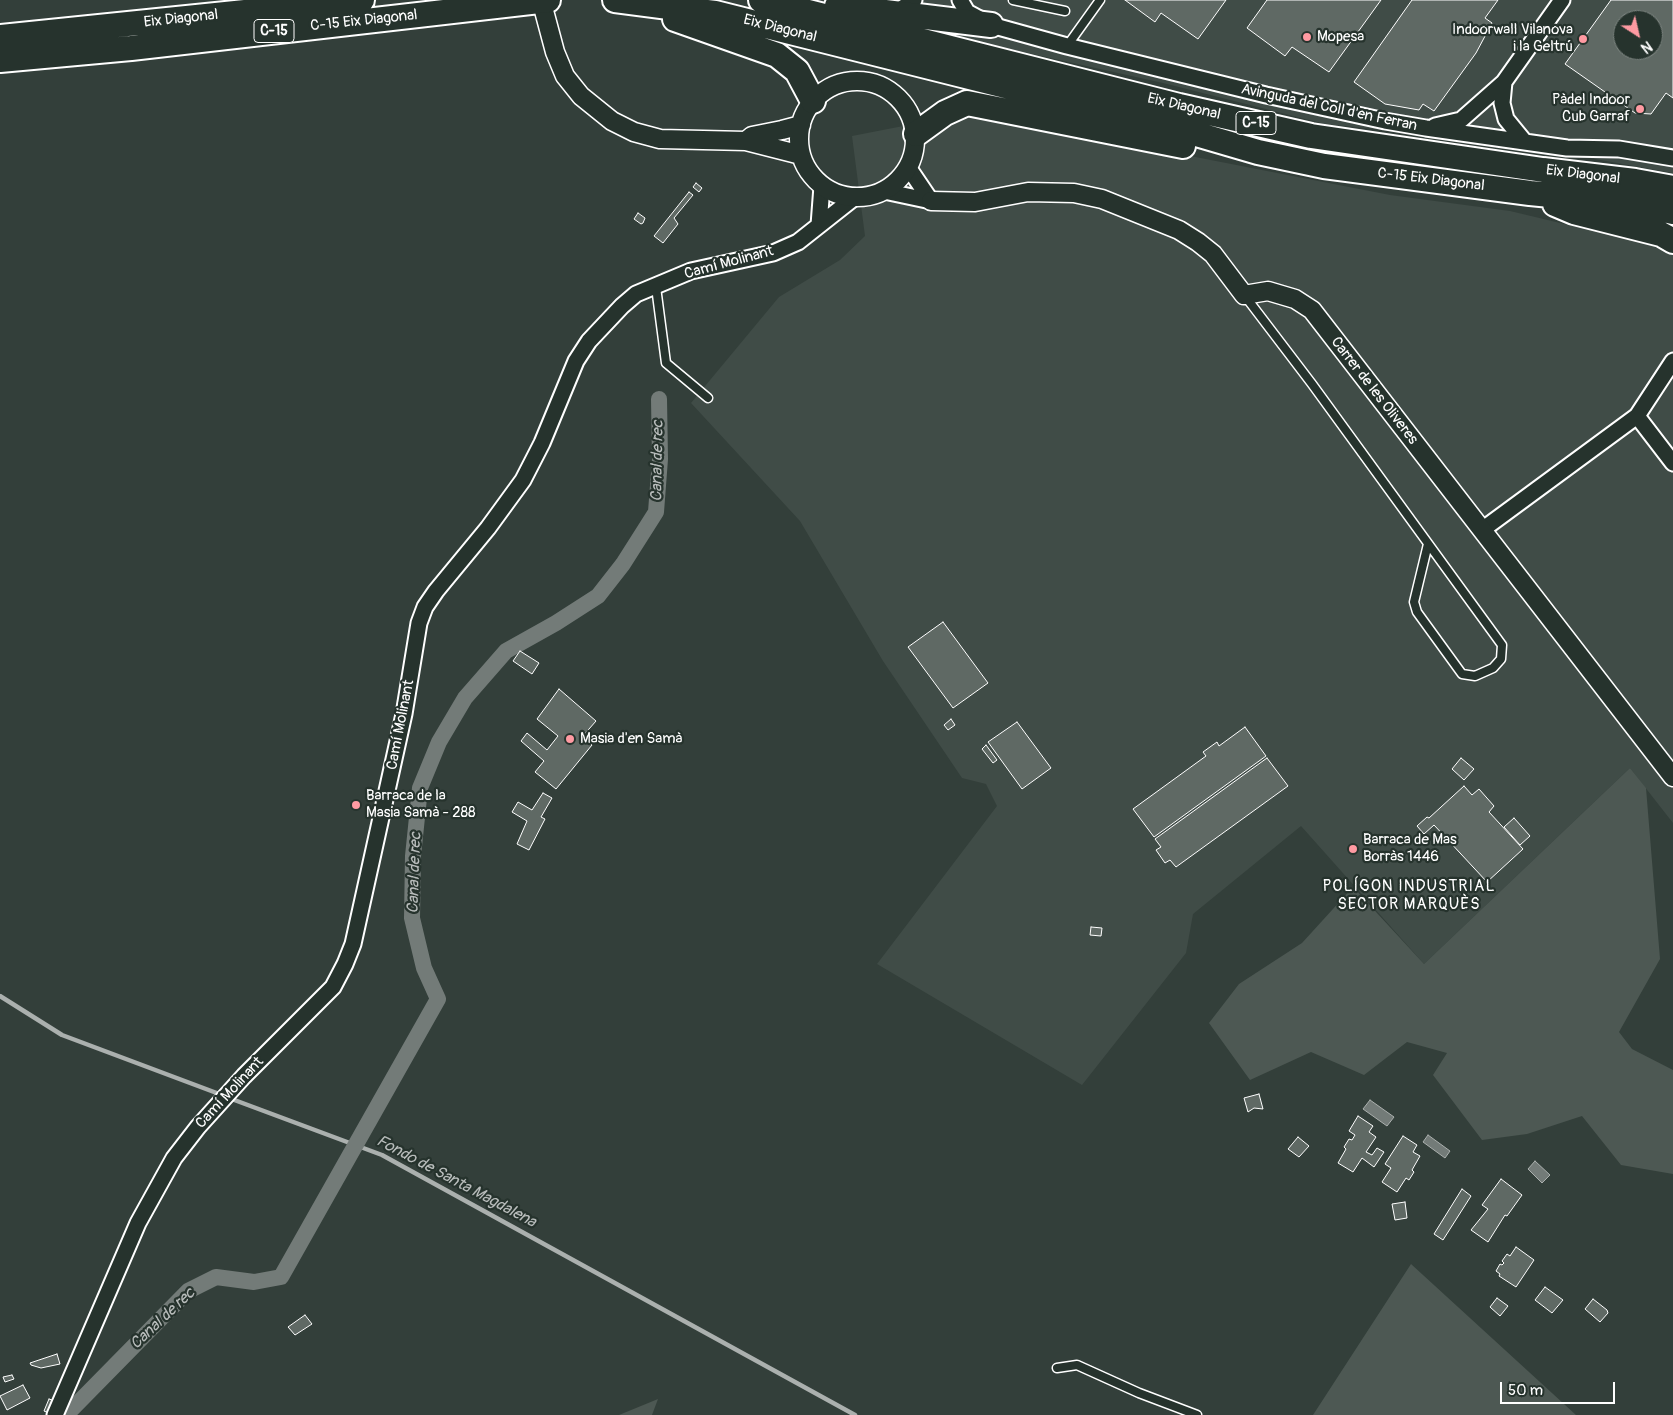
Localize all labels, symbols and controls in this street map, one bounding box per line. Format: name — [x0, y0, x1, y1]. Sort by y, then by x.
street label: Eix Diagonal — [143, 6, 219, 32]
street label: C-15 Eix Diagonal — [310, 6, 418, 36]
north arrow — [1613, 10, 1663, 60]
street label: Eix Diagonal — [742, 11, 818, 47]
road number: C-15 — [254, 20, 294, 42]
place label: Indoorwall Vilanova i la Geltrú — [1452, 21, 1573, 56]
place label: Mopesa — [1317, 28, 1364, 46]
marker: Mopesa — [1301, 31, 1313, 43]
marker: Indoorwall Vilanova i la Geltrú — [1577, 33, 1589, 45]
text: N — [1638, 37, 1655, 57]
street label: Avinguda del Coll d'en Ferran — [1239, 81, 1419, 135]
street label: Eix Diagonal — [1146, 90, 1222, 124]
place label: Pàdel Indoor Cub Garraf — [1552, 91, 1630, 126]
marker: Pàdel Indoor Cub Garraf — [1634, 103, 1646, 115]
road number: C-15 — [1236, 112, 1276, 134]
street label: Eix Diagonal — [1545, 162, 1621, 188]
street label: C-15 Eix Diagonal — [1376, 165, 1486, 195]
street label: Camí Molinant — [683, 242, 775, 284]
street label: Carrer de les Oliveres — [1327, 334, 1421, 448]
water label: Canal de rec — [648, 420, 668, 502]
street label: Camí Molinant — [383, 678, 419, 772]
place label: Masia d'en Samà — [580, 730, 682, 748]
marker: Masia d'en Samà — [564, 733, 576, 745]
place label: Barraca de la Masia Samà - 288 — [366, 787, 476, 822]
marker: Barraca de la Masia Samà - 288 — [350, 799, 362, 811]
place label: Barraca de Mas Borràs 1446 — [1363, 831, 1457, 866]
water label: Canal de rec — [404, 832, 426, 914]
marker: Barraca de Mas Borràs 1446 — [1347, 843, 1359, 855]
district label: POLÍGON INDUSTRIAL SECTOR MARQUÈS — [1320, 877, 1498, 915]
street label: Camí Molinant — [192, 1053, 268, 1133]
water label: Fondo de Santa Magdalena — [373, 1132, 539, 1232]
water label: Canal de rec — [127, 1284, 199, 1354]
scale bar — [1503, 1372, 1618, 1404]
text: 50 m — [1508, 1381, 1543, 1400]

